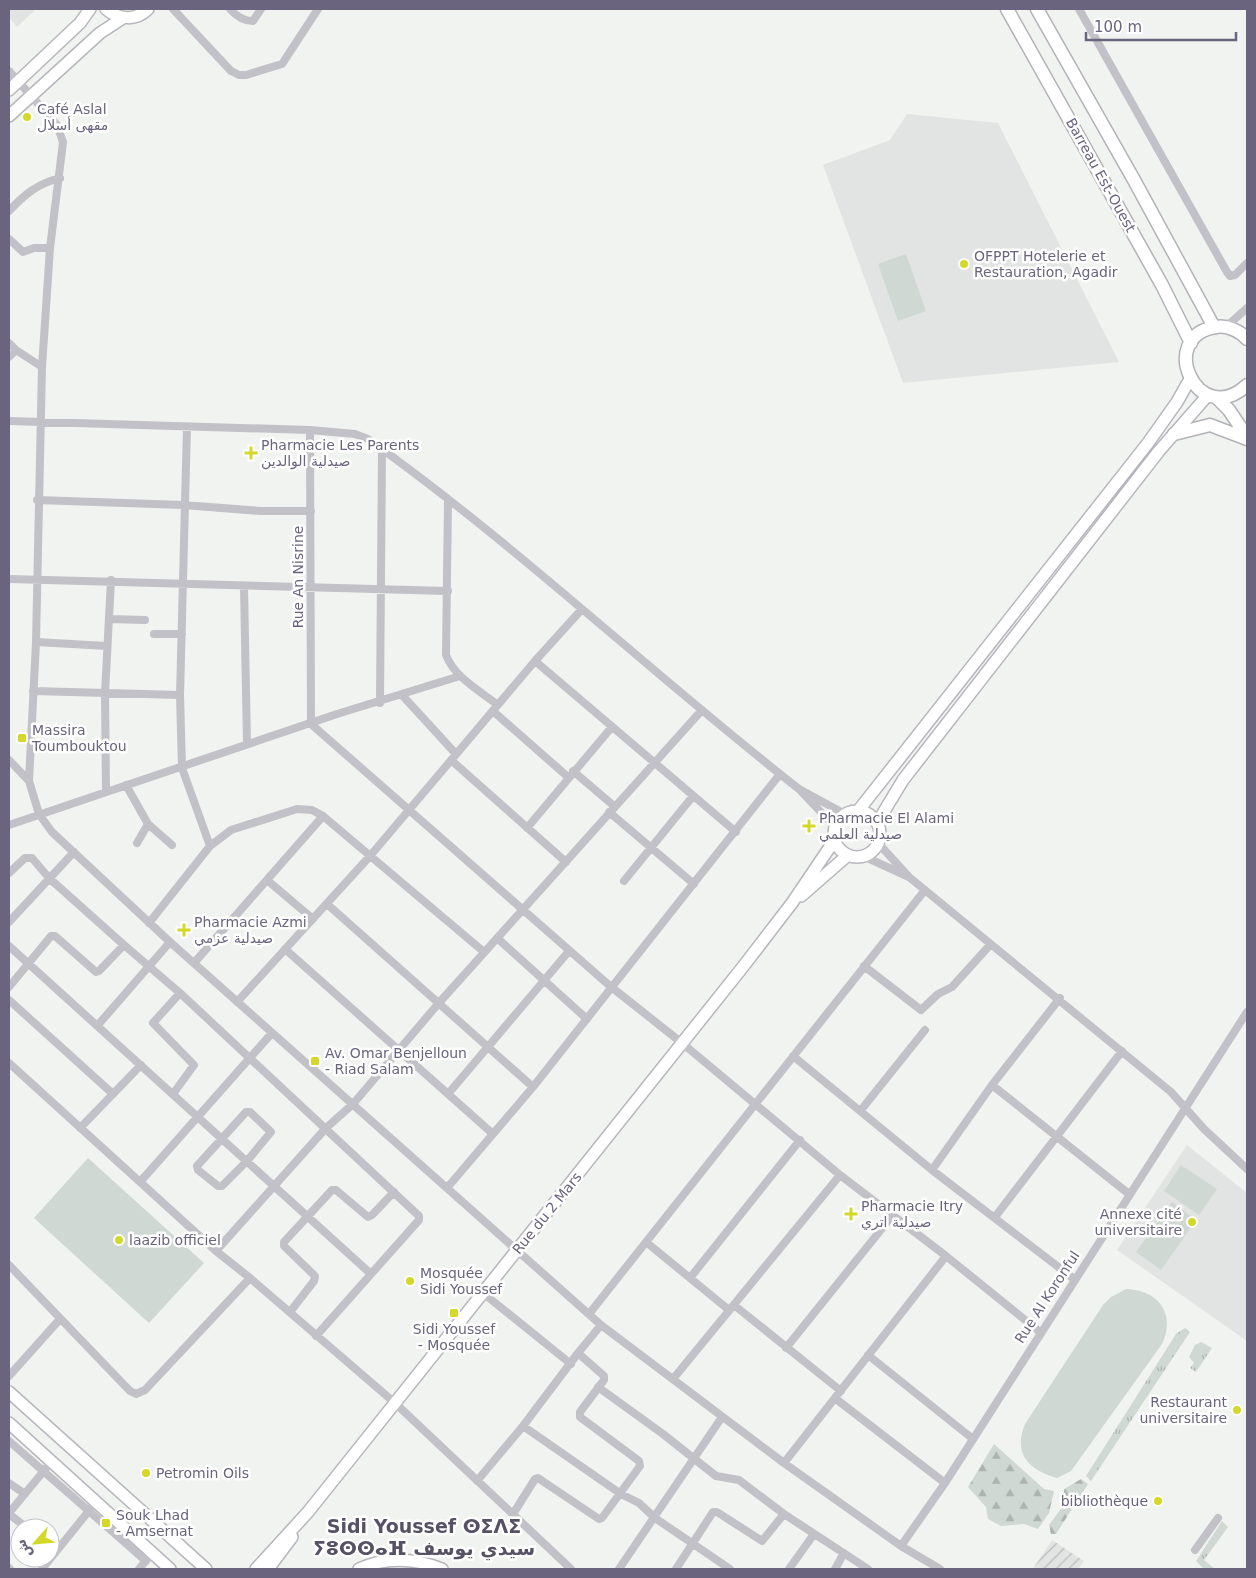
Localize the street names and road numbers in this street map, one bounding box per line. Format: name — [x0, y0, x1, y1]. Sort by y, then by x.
street label: Barreau Est-Ouest — [1063, 115, 1139, 235]
street label: Rue An Nisrine — [290, 526, 306, 628]
street label: Rue du 2 Mars — [509, 1169, 585, 1257]
street label: Rue Al Koronful — [1011, 1248, 1083, 1346]

